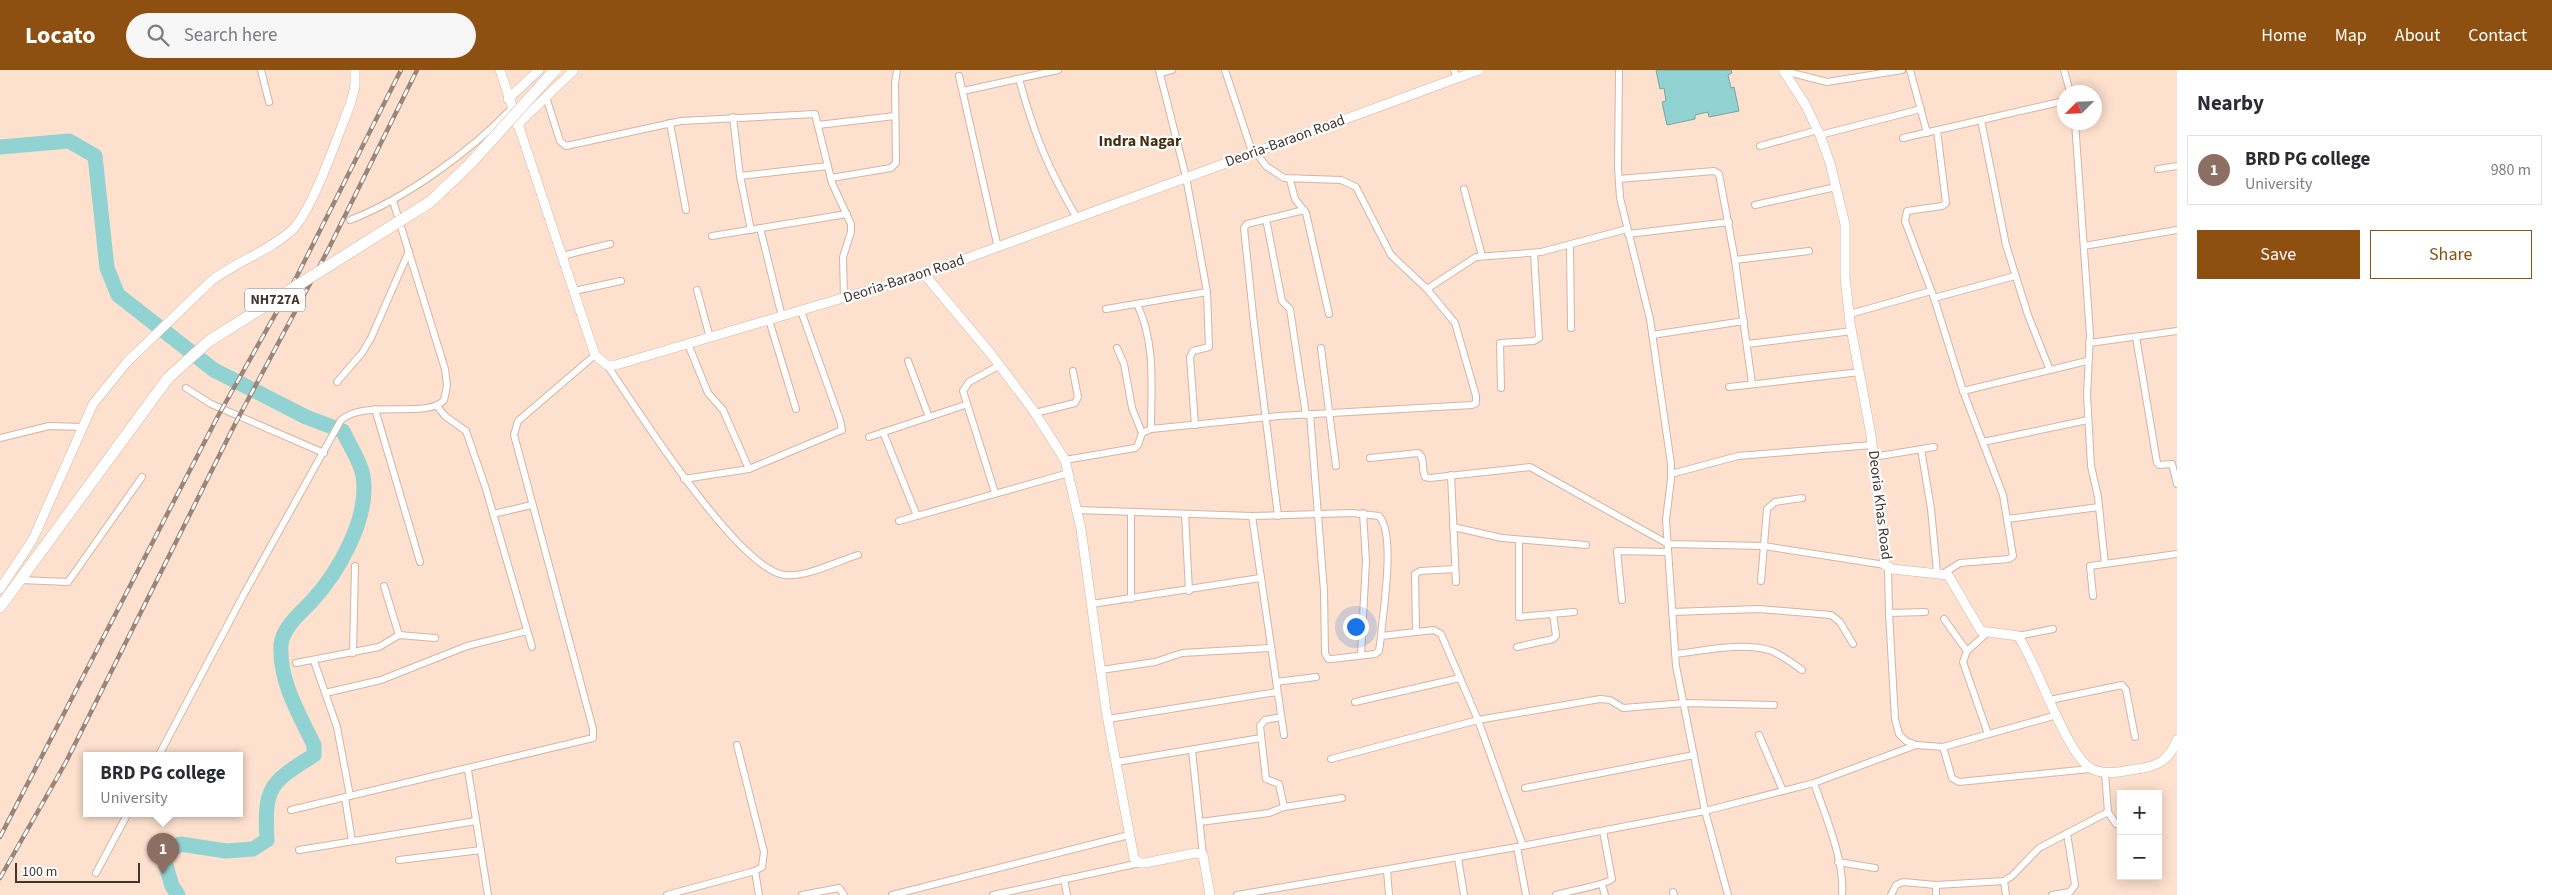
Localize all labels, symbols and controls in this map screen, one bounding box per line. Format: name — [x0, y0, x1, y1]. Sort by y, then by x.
search box — [126, 13, 476, 58]
text: Locato — [25, 18, 96, 53]
icon: search — [144, 21, 172, 49]
text: Search here — [184, 22, 277, 49]
text: Home — [2261, 23, 2307, 48]
text: Map — [2335, 23, 2367, 48]
text: About — [2395, 23, 2440, 48]
text: Contact — [2468, 23, 2527, 48]
north arrow — [2057, 85, 2102, 130]
text: Nearby — [2197, 88, 2264, 118]
street label: Deoria-Baraon Road — [1222, 110, 1348, 172]
district label: Indra Nagar — [1099, 130, 1182, 152]
text: BRD PG college — [2245, 146, 2370, 173]
text: 1 — [2210, 159, 2218, 181]
text: 980 m — [2491, 159, 2531, 181]
text: University — [2245, 173, 2312, 195]
button: Save — [2197, 230, 2360, 279]
button: Share — [2370, 230, 2532, 279]
street label: Deoria-Baraon Road — [841, 250, 967, 308]
road number: NH727A — [245, 288, 305, 312]
street label: Deoria Khas Road — [1863, 449, 1897, 561]
your location — [1343, 614, 1369, 640]
popup — [83, 752, 243, 817]
text: BRD PG college — [100, 760, 226, 787]
text: University — [100, 787, 168, 809]
map controls — [2117, 790, 2162, 880]
button: + — [2117, 790, 2162, 835]
pin: 1 — [147, 833, 179, 874]
button: − — [2117, 835, 2162, 880]
scale bar — [15, 860, 140, 883]
text: 100 m — [22, 862, 57, 882]

